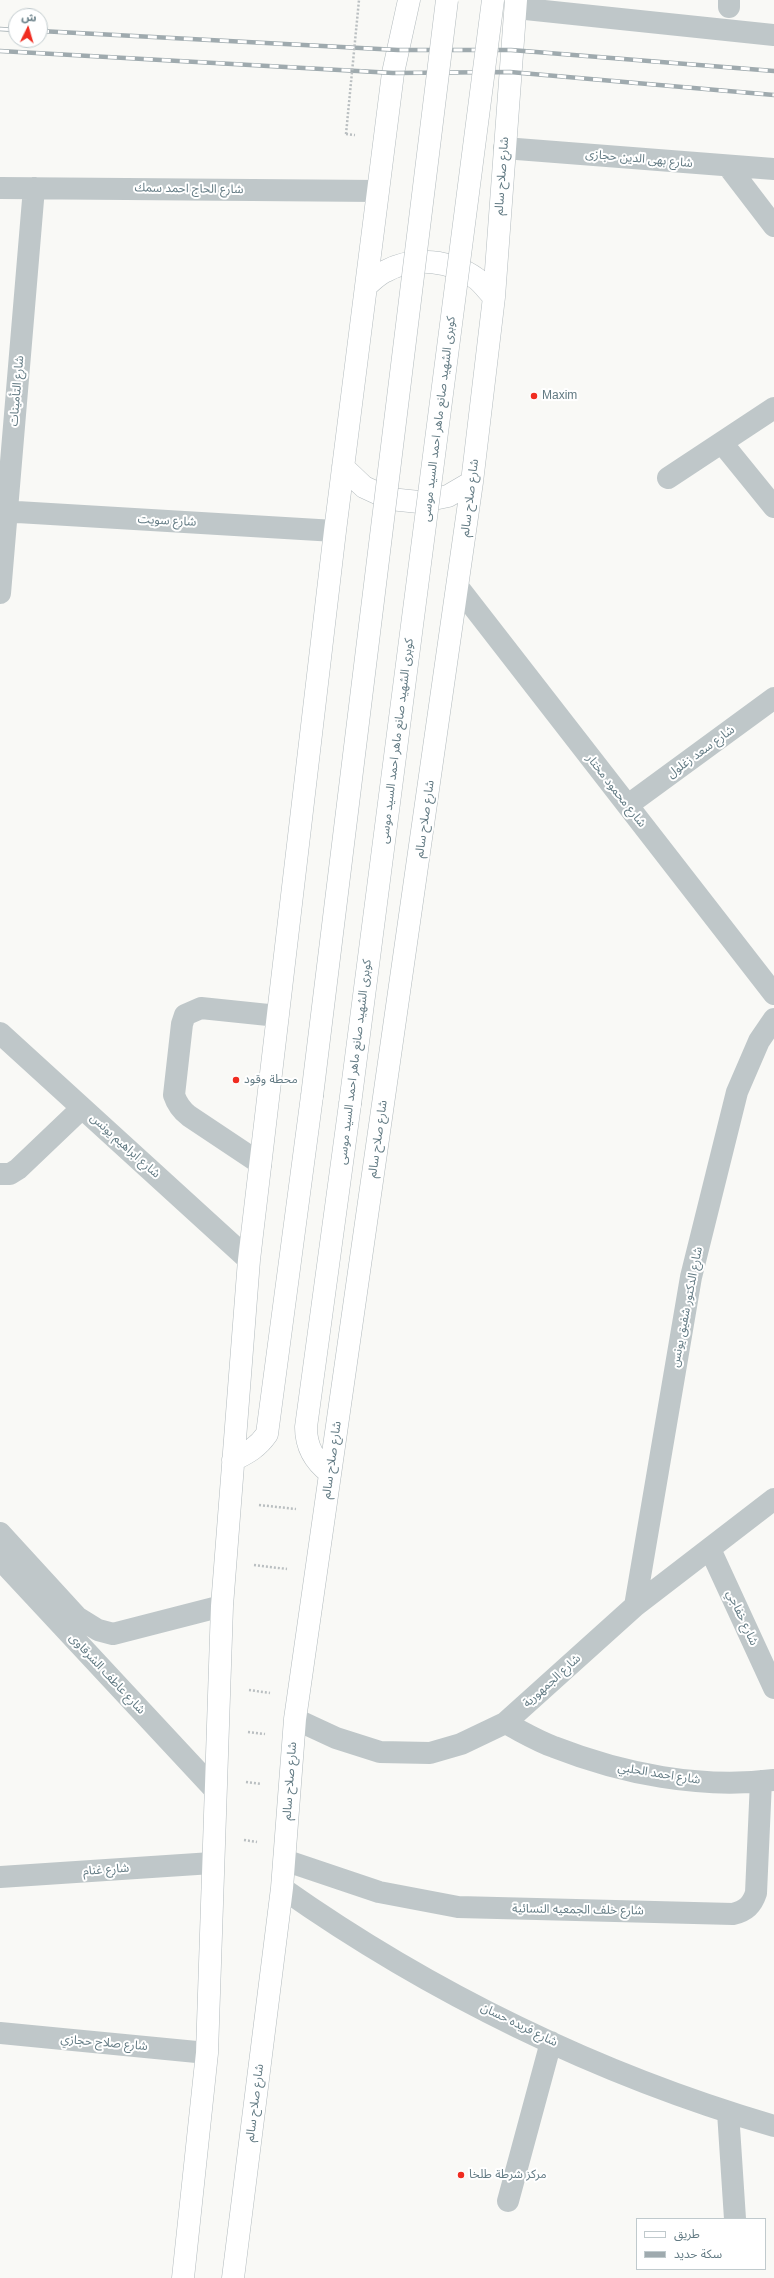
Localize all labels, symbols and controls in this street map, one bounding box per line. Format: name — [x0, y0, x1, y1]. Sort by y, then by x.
north arrow — [8, 8, 48, 48]
text: ش — [21, 10, 37, 24]
street label: شارع صلاح سالم — [492, 136, 512, 216]
street label: شارع بهى الدين حجازى — [585, 147, 693, 171]
street label: شارع الحاج احمد سمك — [134, 181, 244, 197]
street label: كوبرى الشهيد صانع ماهر احمد السيد موسى — [419, 316, 459, 522]
street label: شارع التأمينات — [7, 355, 27, 427]
place label: Maxim — [542, 389, 577, 403]
marker: Maxim — [529, 391, 539, 401]
street label: شارع صلاح سالم — [458, 458, 482, 538]
street label: شارع سويت — [137, 512, 197, 530]
street label: كوبرى الشهيد صانع ماهر احمد السيد موسى — [377, 638, 417, 844]
street label: شارع سعد زغلول — [664, 723, 738, 781]
street label: شارع محمود مختار — [583, 752, 649, 830]
street label: شارع صلاح سالم — [412, 779, 438, 859]
street label: كوبرى الشهيد صانع ماهر احمد السيد موسى — [335, 959, 375, 1165]
place label: محطة وقود — [244, 1073, 298, 1087]
marker: محطة وقود — [231, 1075, 241, 1085]
street label: شارع صلاح سالم — [365, 1099, 391, 1179]
street label: شارع ابراهيم يونس — [87, 1111, 163, 1181]
street label: شارع الدكتور شفيق يونس — [668, 1246, 706, 1368]
street label: شارع صلاح سالم — [319, 1420, 345, 1500]
street label: شارع خفاجي — [723, 1588, 761, 1648]
street label: شارع عاطف الشرقاوى — [66, 1631, 148, 1717]
street label: شارع الجمهورية — [520, 1651, 584, 1711]
street label: شارع صلاح سالم — [280, 1741, 300, 1821]
street label: شارع احمد الحلبي — [617, 1760, 701, 1788]
street label: شارع غنام — [82, 1861, 130, 1879]
street label: شارع خلف الجمعيه النسائية — [512, 1902, 644, 1918]
street label: شارع فريده حسان — [478, 2000, 560, 2050]
street label: شارع صلاح حجازي — [60, 2032, 148, 2054]
street label: شارع صلاح سالم — [243, 2063, 267, 2143]
place label: مركز شرطة طلخا — [469, 2168, 547, 2182]
marker: مركز شرطة طلخا — [456, 2170, 466, 2180]
legend — [636, 2218, 766, 2270]
text: طريق — [674, 2227, 700, 2241]
text: سكة حديد — [674, 2247, 722, 2261]

